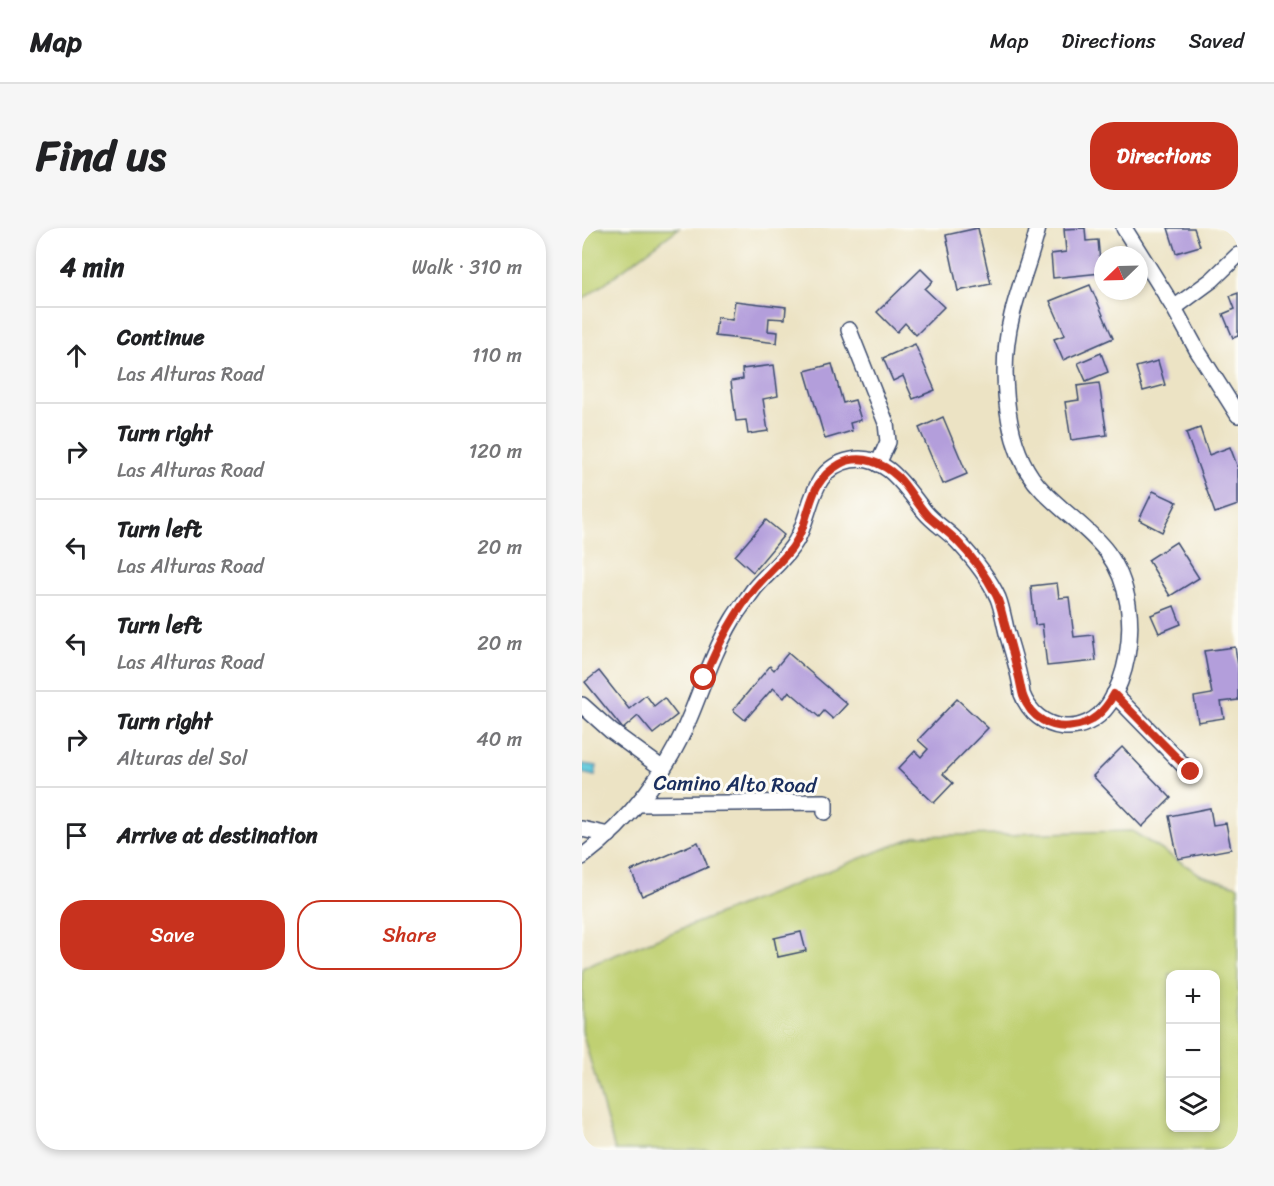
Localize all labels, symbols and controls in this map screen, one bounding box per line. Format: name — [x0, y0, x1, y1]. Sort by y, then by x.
text: Map — [30, 17, 82, 66]
text: Map — [990, 22, 1028, 60]
text: Directions — [1061, 22, 1156, 60]
text: Saved — [1189, 22, 1244, 60]
text: Find us — [36, 119, 166, 193]
button: Directions — [1090, 122, 1238, 190]
text: 4 min — [60, 244, 124, 290]
north arrow — [1094, 246, 1148, 300]
text: Walk · 310 m — [412, 250, 522, 285]
text: Continue — [117, 318, 205, 357]
text: 110 m — [472, 338, 522, 373]
icon: ahead — [60, 339, 93, 372]
text: Las Alturas Road — [117, 357, 264, 392]
text: Turn right — [117, 414, 212, 453]
text: 120 m — [469, 434, 522, 469]
icon: right — [60, 435, 93, 468]
text: Las Alturas Road — [117, 453, 264, 488]
text: Turn left — [117, 510, 202, 549]
text: 20 m — [477, 530, 522, 565]
icon: left — [60, 531, 93, 564]
text: Las Alturas Road — [117, 549, 264, 584]
text: Turn left — [117, 606, 202, 645]
text: 20 m — [477, 626, 522, 661]
icon: left — [60, 627, 93, 660]
text: Las Alturas Road — [117, 645, 264, 680]
route start — [690, 664, 716, 690]
text: Turn right — [117, 702, 212, 741]
text: 40 m — [476, 722, 522, 757]
icon: right — [60, 723, 93, 756]
text: Alturas del Sol — [117, 741, 247, 776]
route end — [1177, 758, 1203, 784]
street label: Camino Alto Road — [653, 764, 819, 804]
text: Arrive at destination — [117, 816, 318, 855]
icon: arrive — [60, 819, 93, 852]
button: Save — [60, 900, 285, 970]
button: Share — [297, 900, 522, 970]
map controls — [1166, 970, 1220, 1132]
button: + — [1166, 970, 1220, 1024]
button: − — [1166, 1024, 1220, 1078]
button: layers — [1166, 1078, 1220, 1132]

